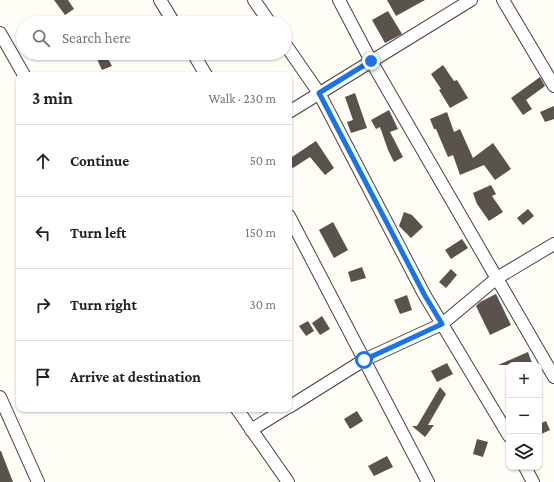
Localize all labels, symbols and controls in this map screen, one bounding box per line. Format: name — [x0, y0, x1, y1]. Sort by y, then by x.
search box — [16, 16, 292, 60]
icon: search — [30, 27, 52, 49]
text: Search here — [62, 30, 131, 46]
route end — [362, 52, 380, 70]
text: 3 min — [32, 89, 73, 108]
text: Walk · 230 m — [208, 91, 276, 106]
icon: ahead — [32, 150, 54, 172]
text: Continue — [70, 153, 129, 169]
text: 50 m — [250, 153, 276, 168]
icon: left — [32, 222, 54, 244]
text: Turn left — [70, 225, 126, 241]
text: 150 m — [245, 225, 276, 240]
icon: right — [32, 294, 54, 316]
text: Turn right — [70, 297, 137, 313]
text: 30 m — [250, 297, 276, 312]
route start — [355, 351, 373, 369]
map controls — [506, 362, 542, 470]
button: + — [506, 362, 542, 398]
icon: arrive — [32, 366, 54, 388]
text: Arrive at destination — [70, 369, 201, 385]
button: − — [506, 398, 542, 434]
button: layers — [506, 434, 542, 470]

